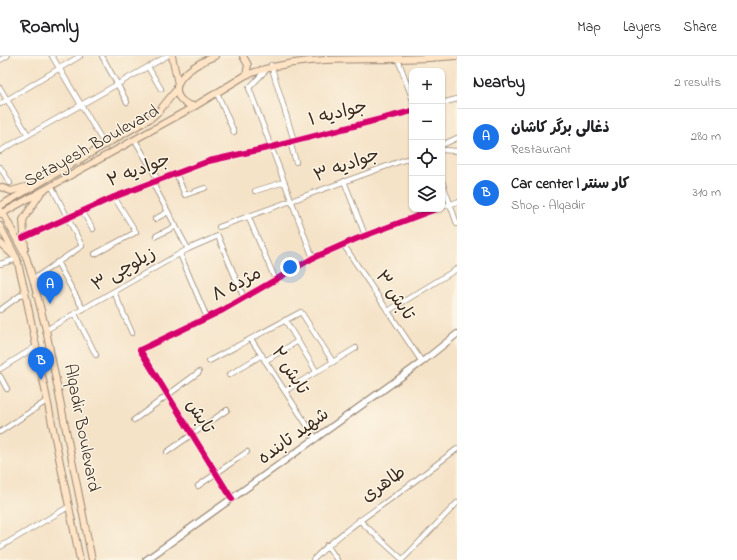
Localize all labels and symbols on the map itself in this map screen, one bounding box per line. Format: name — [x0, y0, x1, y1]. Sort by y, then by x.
street label: جوادیه ۱ — [306, 94, 370, 134]
street label: Setayesh Boulevard — [20, 99, 164, 195]
street label: جوادیه ۳ — [311, 142, 383, 190]
street label: جوادیه ۲ — [104, 147, 174, 195]
street label: زیلوچی ۳ — [87, 241, 161, 299]
your location — [280, 257, 300, 277]
street label: مژده ۸ — [208, 261, 266, 309]
street label: تابش ۳ — [368, 266, 421, 327]
pin: A — [37, 271, 63, 304]
street label: تابش ۲ — [264, 342, 315, 401]
pin: B — [28, 347, 54, 380]
street label: Alqadir Boulevard — [56, 362, 106, 494]
street label: تابش — [178, 395, 220, 440]
street label: شهید تابنده — [253, 402, 335, 472]
street label: طاهری — [356, 460, 412, 510]

